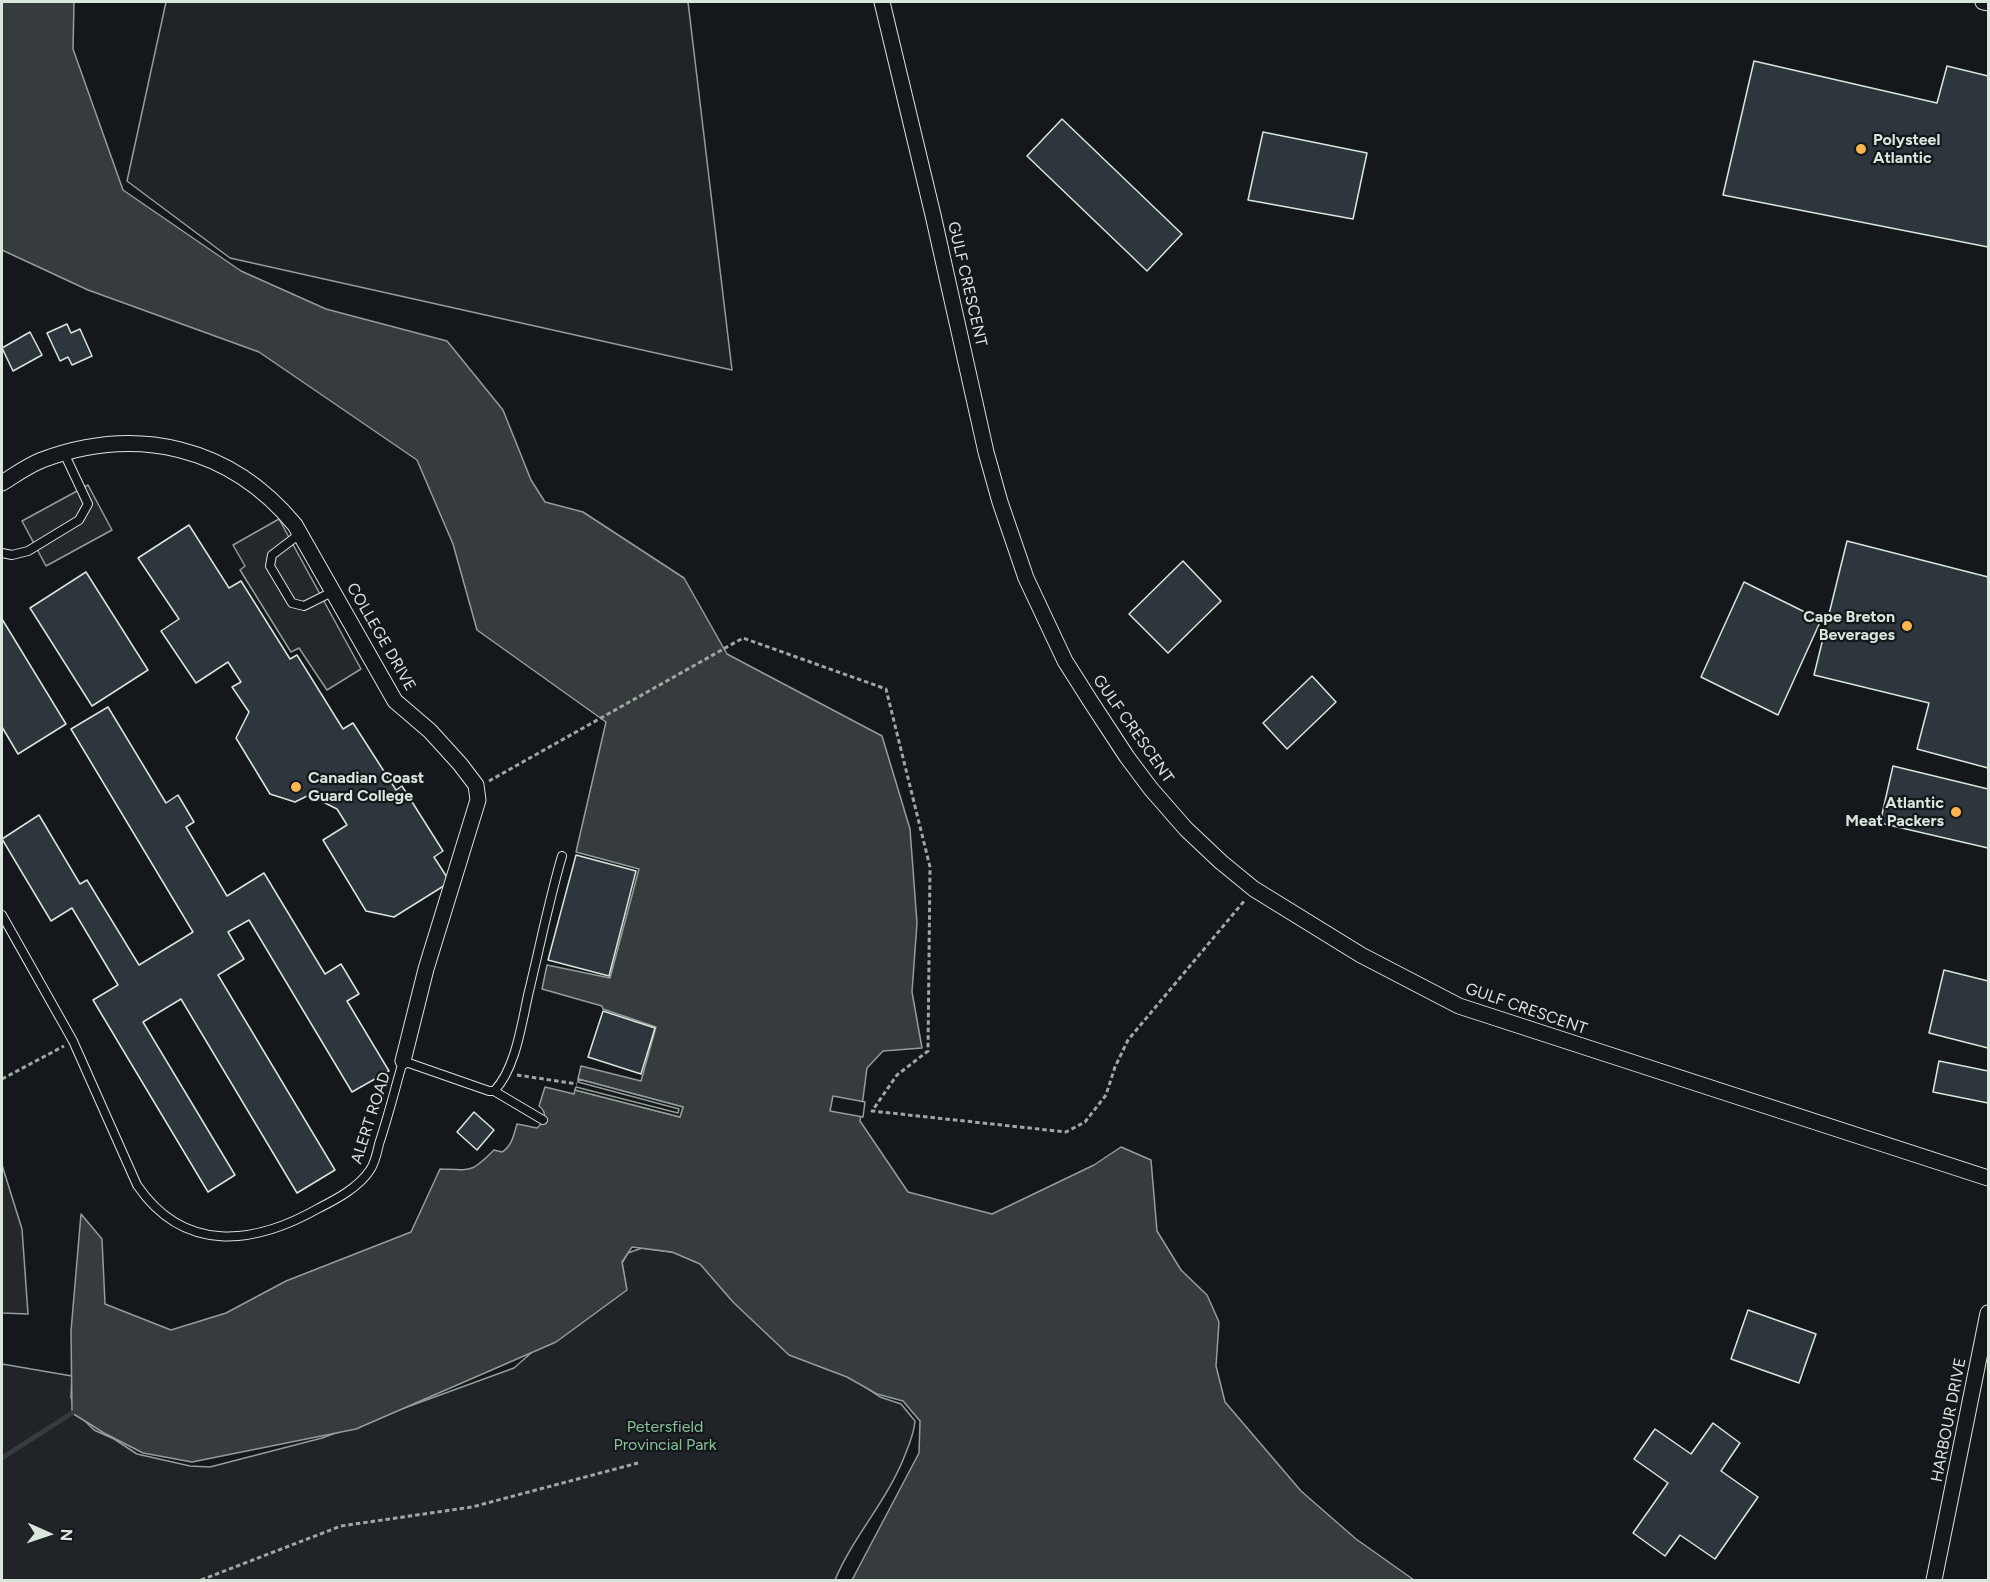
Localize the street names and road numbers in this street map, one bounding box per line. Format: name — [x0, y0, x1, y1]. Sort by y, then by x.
street label: GULF CRESCENT — [943, 220, 991, 348]
street label: COLLEGE DRIVE — [342, 580, 420, 694]
street label: GULF CRESCENT — [1089, 671, 1177, 787]
street label: GULF CRESCENT — [1463, 979, 1589, 1039]
street label: ALERT ROAD — [347, 1070, 395, 1166]
street label: HARBOUR DRIVE — [1928, 1356, 1970, 1484]

